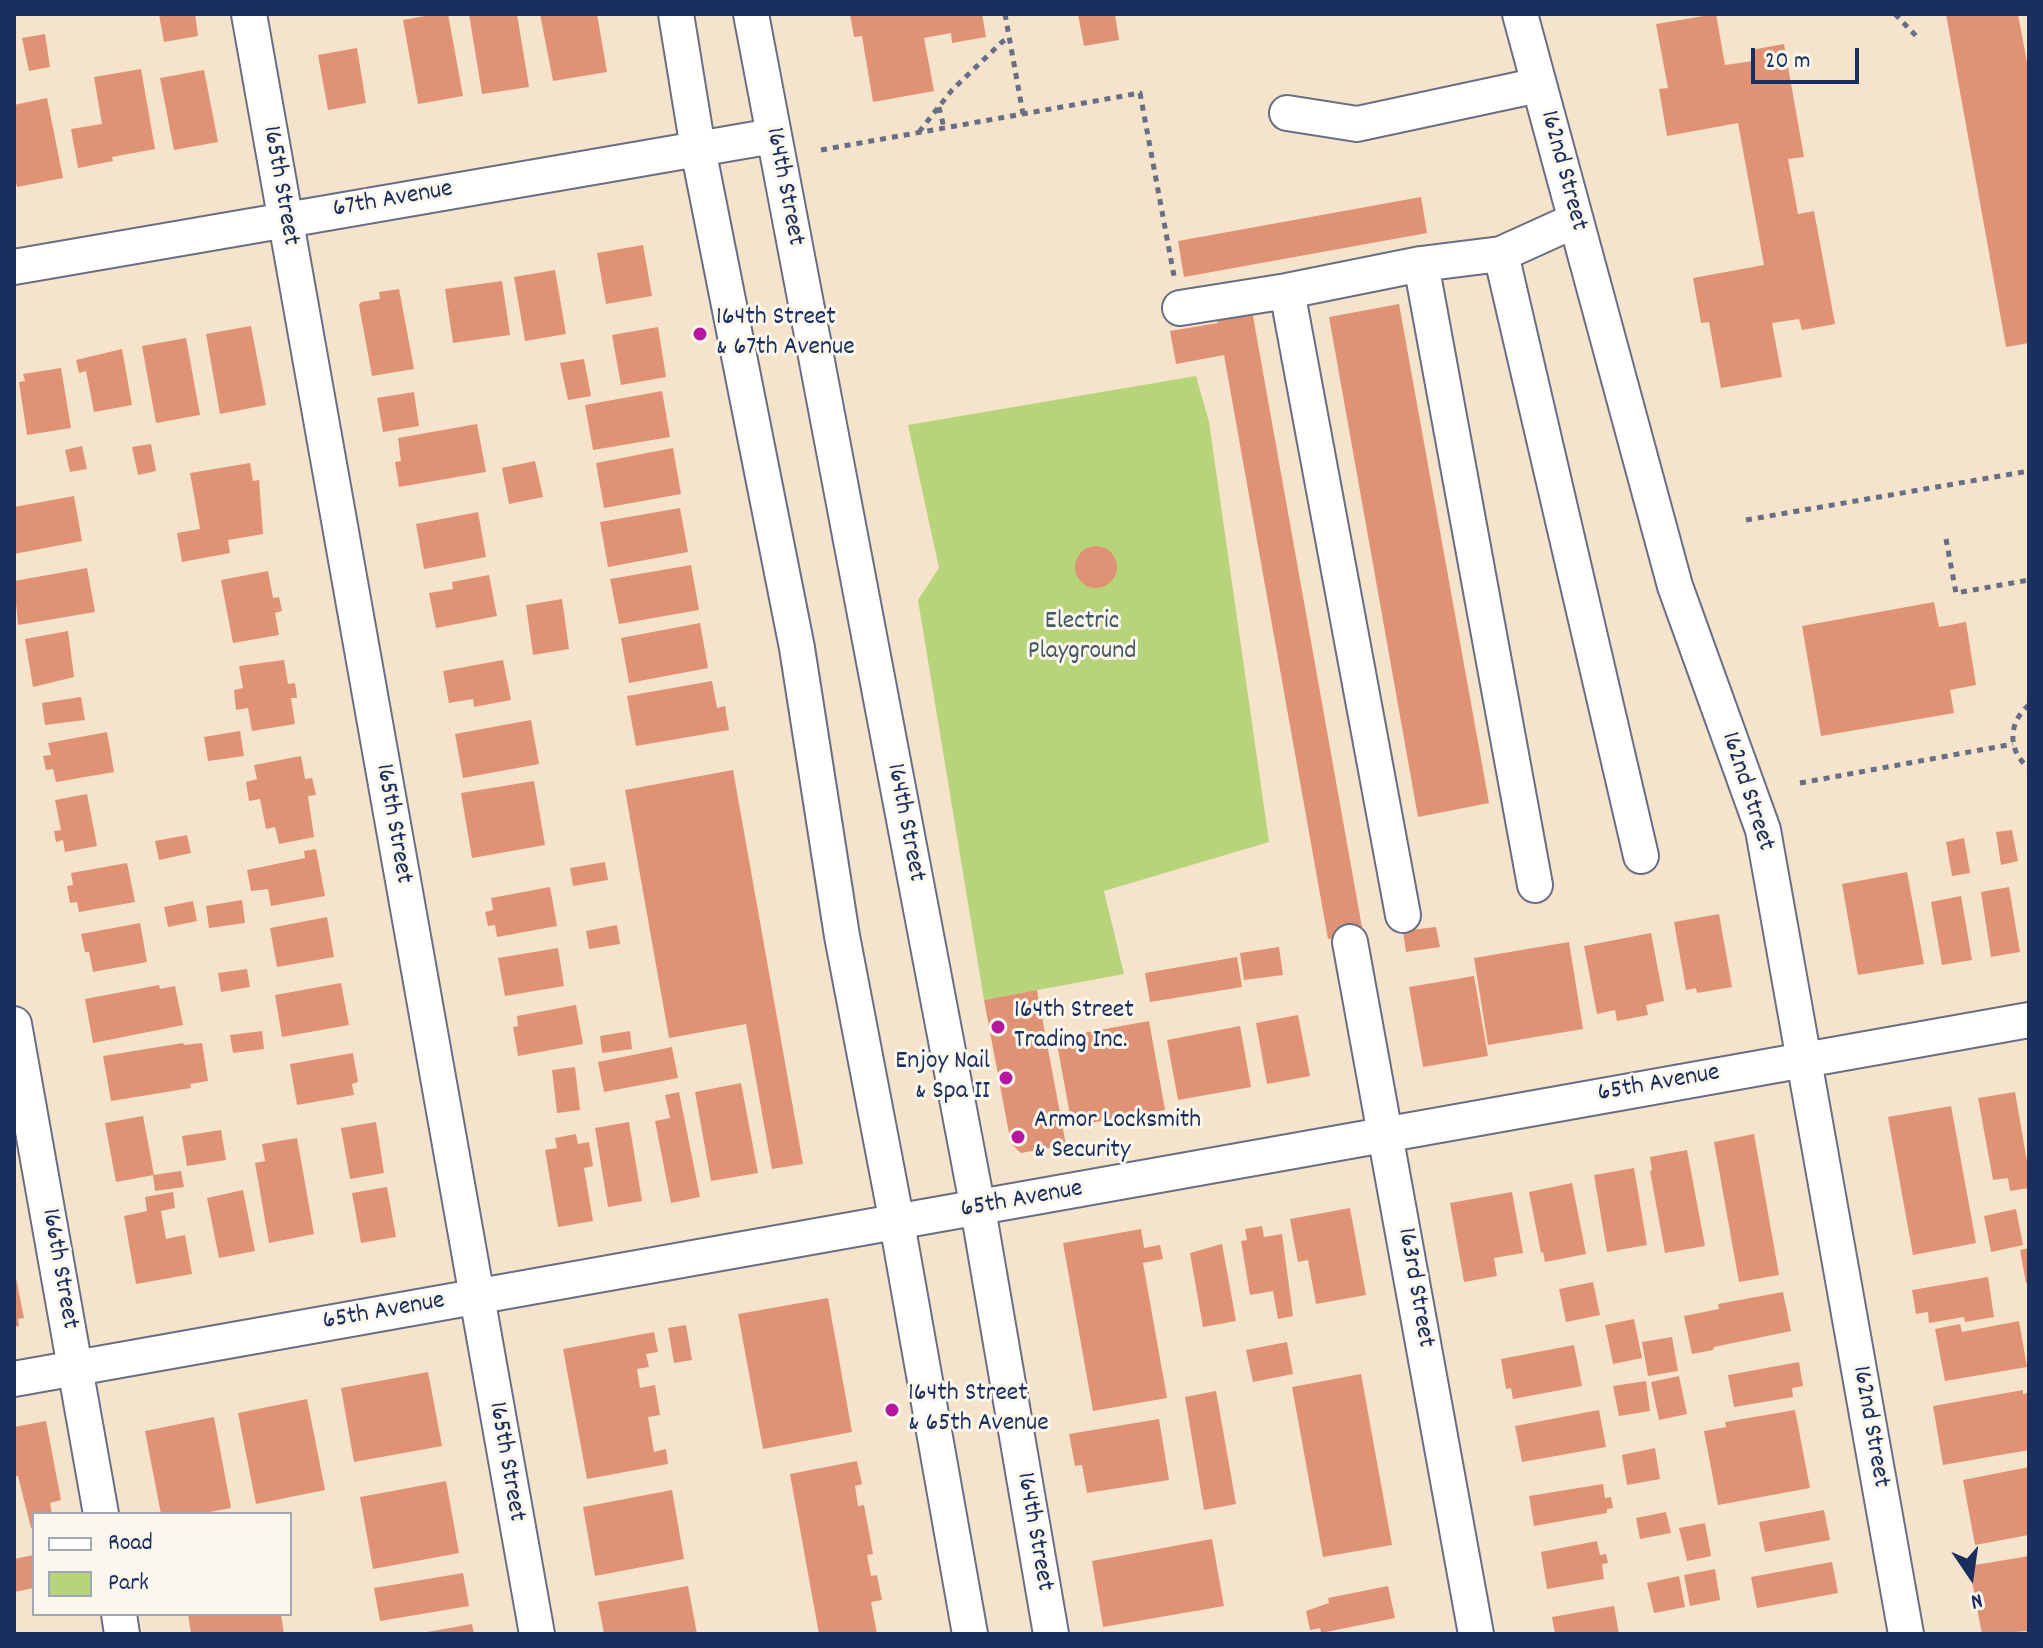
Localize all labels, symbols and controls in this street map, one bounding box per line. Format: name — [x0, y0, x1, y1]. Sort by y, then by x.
scale bar — [1755, 32, 1863, 82]
text: 20 m — [1765, 45, 1811, 79]
street label: 162nd Street — [1531, 107, 1593, 235]
street label: 165th Street — [253, 124, 305, 248]
street label: 164th Street — [756, 125, 810, 249]
street label: 67th Avenue — [331, 175, 455, 227]
place label: 164th Street & 67th Avenue — [716, 303, 855, 364]
marker: 164th Street & 67th Avenue — [691, 325, 709, 343]
park label: Electric Playground — [1028, 607, 1136, 668]
street label: 162nd Street — [1712, 729, 1780, 855]
street label: 164th Street — [877, 761, 931, 885]
street label: 165th Street — [366, 762, 418, 886]
place label: 164th Street Trading Inc. — [1014, 996, 1134, 1058]
marker: 164th Street Trading Inc. — [989, 1018, 1007, 1036]
place label: Enjoy Nail & Spa II — [895, 1047, 990, 1108]
street label: 65th Avenue — [1596, 1059, 1722, 1111]
marker: Enjoy Nail & Spa II — [997, 1069, 1015, 1087]
place label: Armor Locksmith & Security — [1034, 1106, 1201, 1168]
marker: Armor Locksmith & Security — [1009, 1128, 1027, 1146]
street label: 65th Avenue — [959, 1175, 1085, 1227]
street label: 166th Street — [32, 1206, 84, 1332]
street label: 163rd Street — [1388, 1226, 1440, 1350]
street label: 65th Avenue — [321, 1287, 447, 1339]
street label: 162nd Street — [1843, 1364, 1895, 1490]
place label: 164th Street & 65th Avenue — [908, 1379, 1049, 1440]
street label: 165th Street — [479, 1400, 531, 1524]
marker: 164th Street & 65th Avenue — [883, 1401, 901, 1419]
street label: 164th Street — [1007, 1470, 1059, 1594]
legend — [32, 1512, 292, 1616]
text: Road — [108, 1527, 153, 1561]
north arrow — [1931, 1536, 2011, 1616]
text: Park — [108, 1567, 149, 1601]
text: N — [1968, 1584, 1985, 1616]

